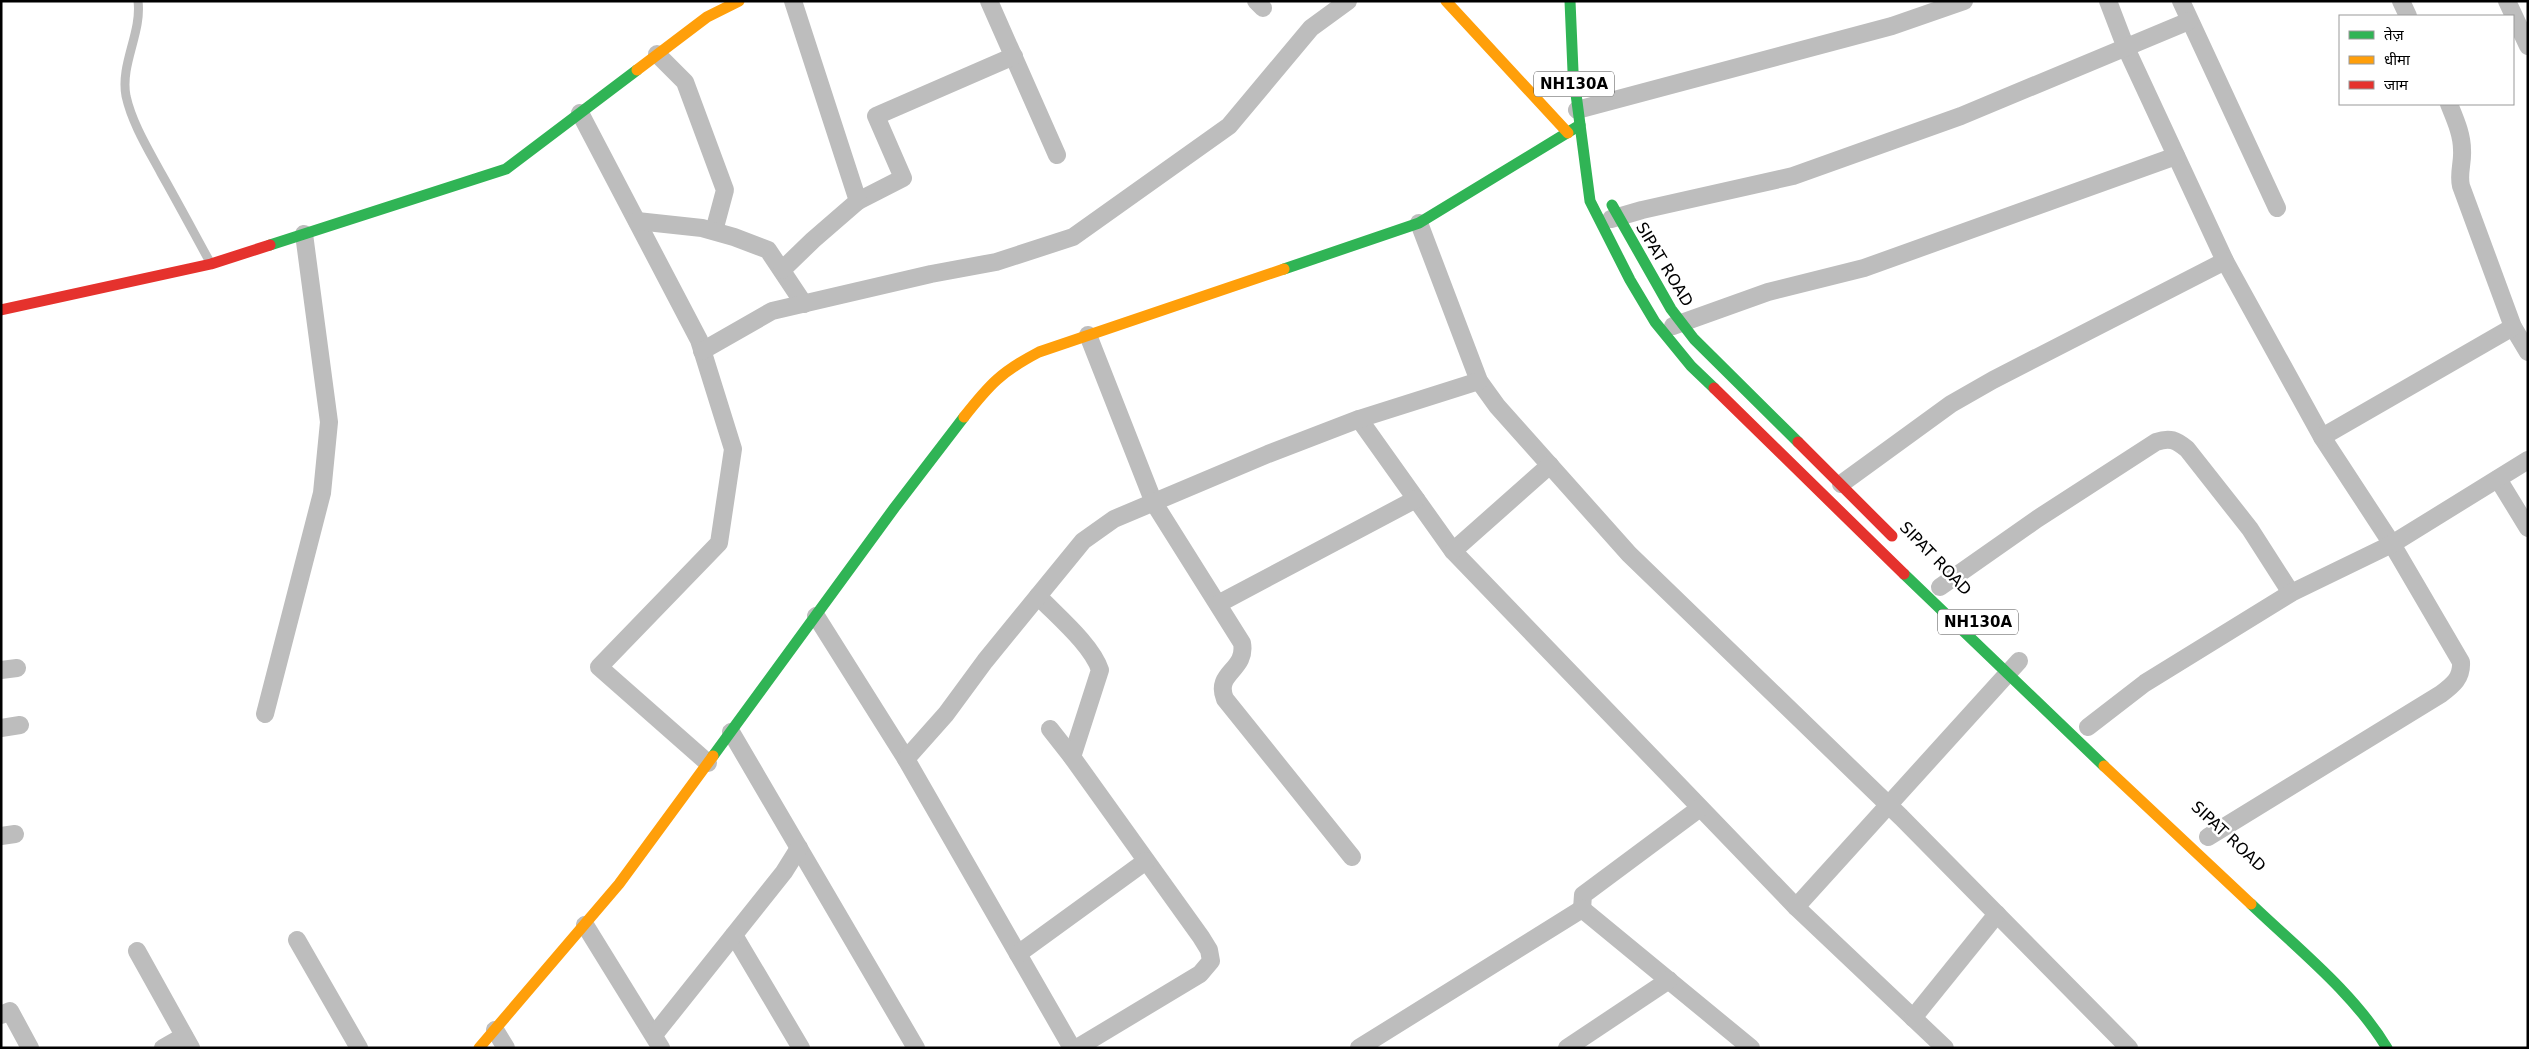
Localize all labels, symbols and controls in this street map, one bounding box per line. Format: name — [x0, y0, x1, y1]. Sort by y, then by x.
legend — [2339, 15, 2514, 105]
text: तेज़ — [2384, 26, 2405, 44]
text: धीमा — [2384, 51, 2411, 69]
road number: NH130A — [1534, 72, 1614, 96]
text: जाम — [2384, 76, 2409, 94]
street label: SIPAT ROAD — [1632, 219, 1697, 310]
street label: SIPAT ROAD — [1896, 518, 1975, 599]
road number: NH130A — [1938, 610, 2018, 634]
street label: SIPAT ROAD — [2188, 797, 2270, 876]

